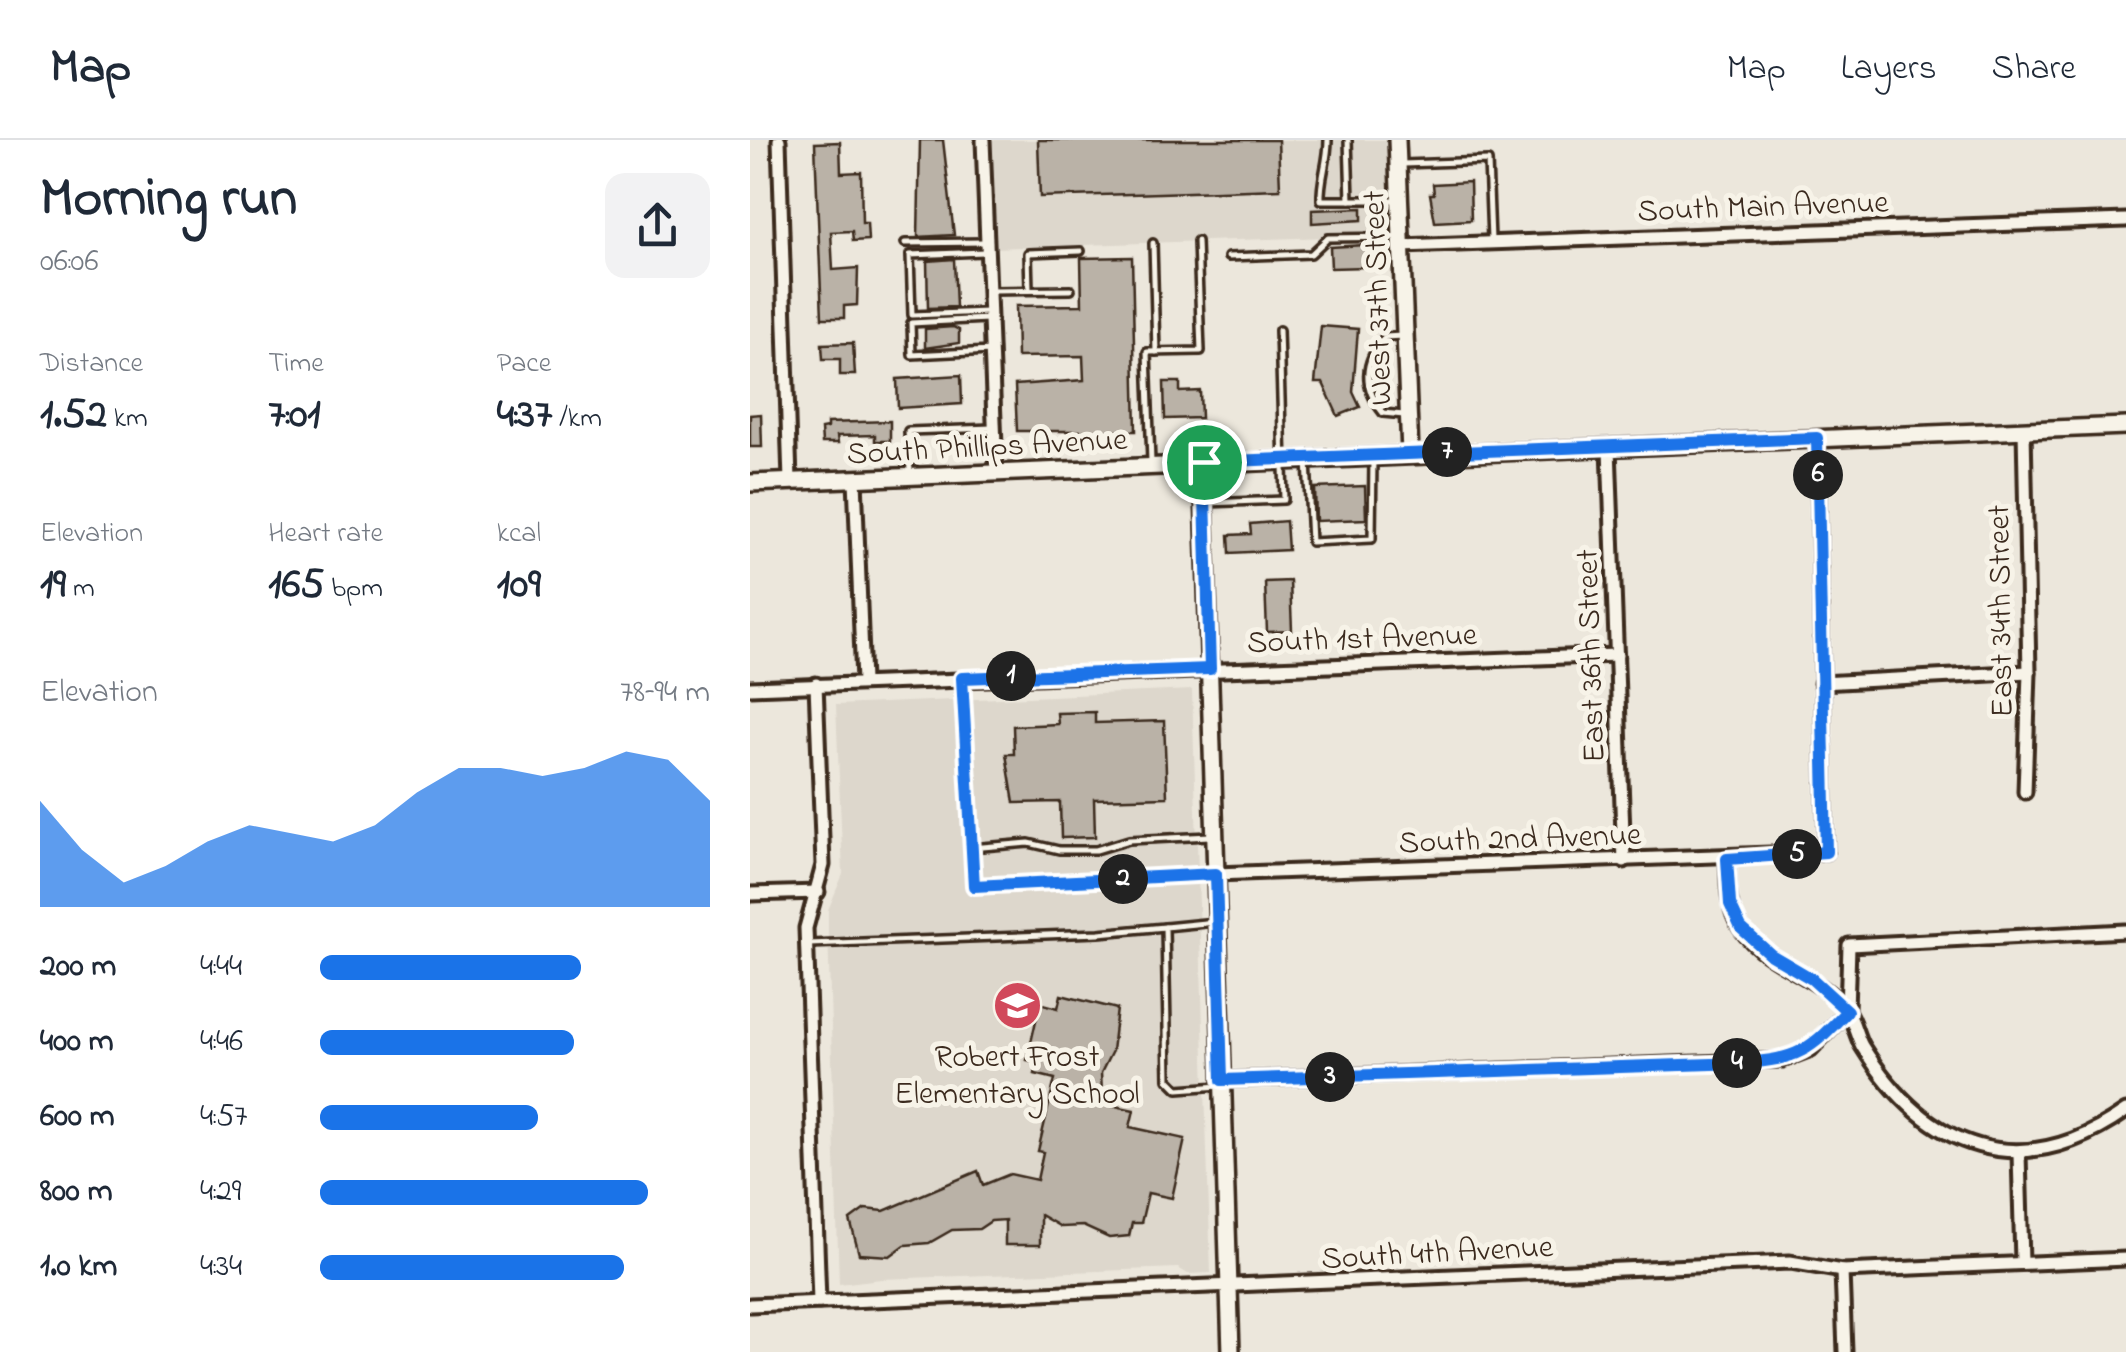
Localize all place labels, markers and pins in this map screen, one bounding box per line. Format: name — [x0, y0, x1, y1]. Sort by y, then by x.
pin — [1162, 420, 1247, 505]
pin: 7 — [1422, 427, 1472, 477]
pin: 6 — [1793, 450, 1843, 500]
pin: 1 — [986, 651, 1036, 701]
pin: 5 — [1772, 829, 1822, 879]
pin: 2 — [1098, 854, 1148, 904]
school or university icon: Robert Frost Elementary School — [991, 979, 1043, 1031]
place label: Robert Frost Elementary School — [894, 1035, 1140, 1119]
pin: 4 — [1712, 1038, 1762, 1088]
pin: 3 — [1305, 1052, 1355, 1102]

